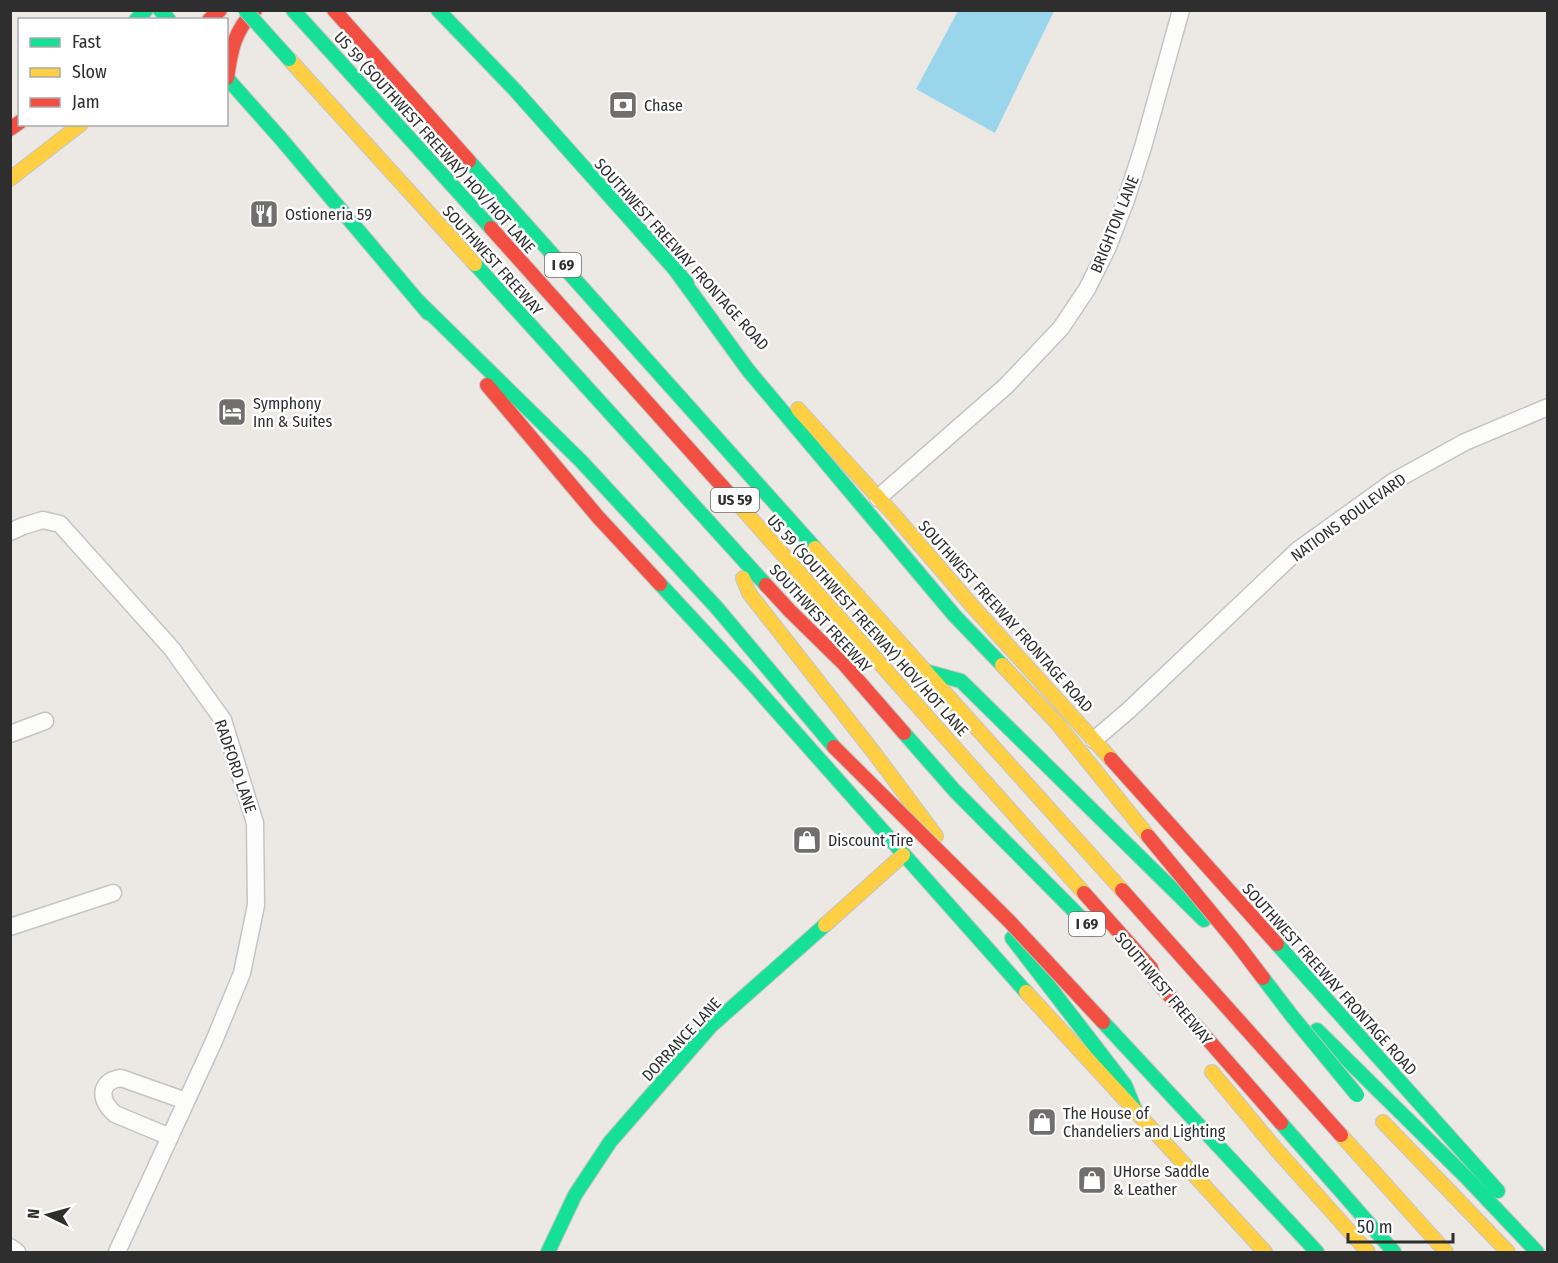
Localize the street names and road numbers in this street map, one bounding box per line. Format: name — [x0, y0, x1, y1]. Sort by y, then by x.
street label: US 59 (SOUTHWEST FREEWAY) HOV/HOT LANE — [330, 28, 539, 257]
street label: SOUTHWEST FREEWAY FRONTAGE ROAD — [590, 155, 773, 354]
street label: BRIGHTON LANE — [1086, 173, 1143, 276]
street label: SOUTHWEST FREEWAY — [438, 202, 547, 319]
road number: I 69 — [545, 253, 581, 277]
street label: NATIONS BOULEVARD — [1287, 469, 1410, 566]
road number: US 59 — [711, 488, 759, 512]
street label: US 59 (SOUTHWEST FREEWAY) HOV/HOT LANE — [763, 511, 972, 740]
street label: SOUTHWEST FREEWAY FRONTAGE ROAD — [914, 517, 1097, 716]
street label: SOUTHWEST FREEWAY — [766, 560, 876, 676]
street label: RADFORD LANE — [211, 717, 260, 815]
street label: SOUTHWEST FREEWAY FRONTAGE ROAD — [1238, 880, 1421, 1079]
road number: I 69 — [1069, 912, 1105, 936]
street label: SOUTHWEST FREEWAY — [1111, 928, 1216, 1048]
street label: DORRANCE LANE — [638, 994, 725, 1085]

